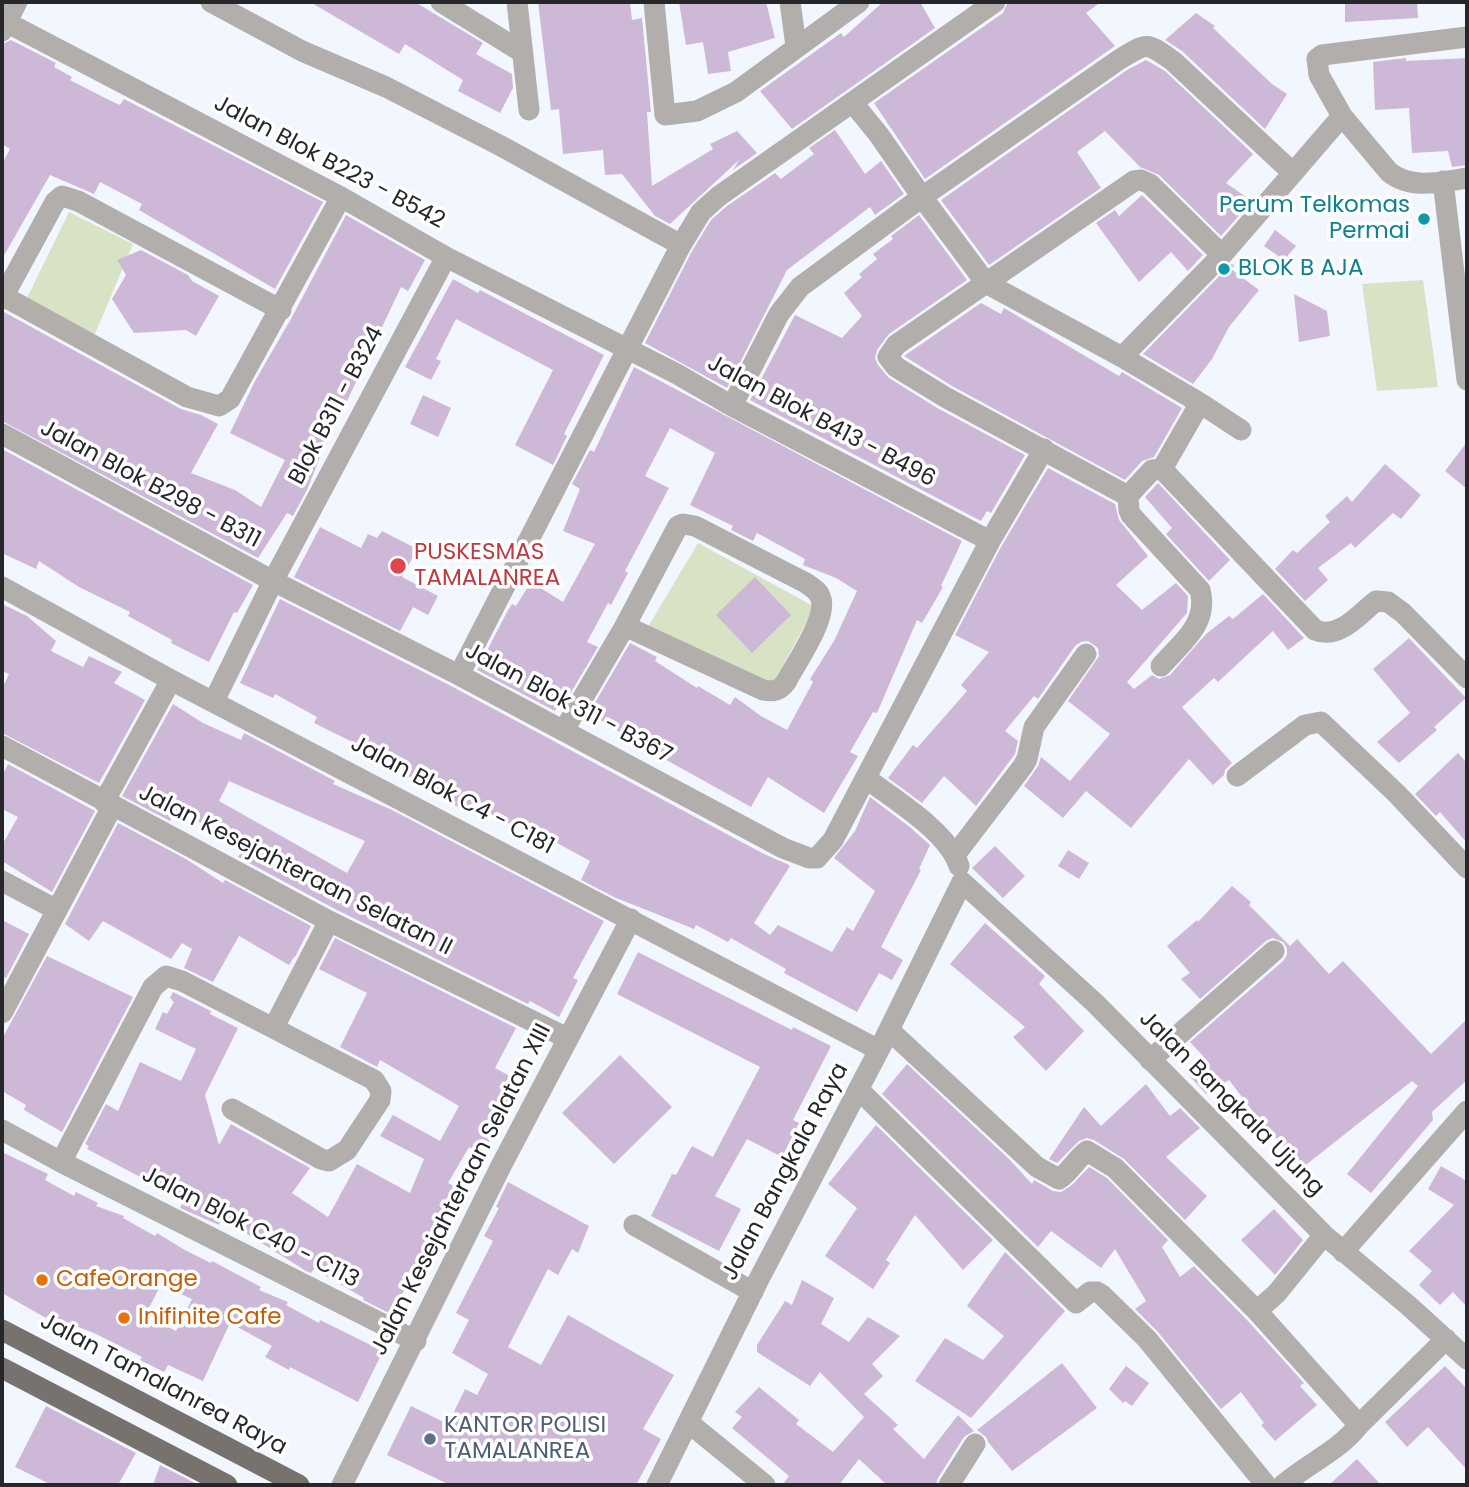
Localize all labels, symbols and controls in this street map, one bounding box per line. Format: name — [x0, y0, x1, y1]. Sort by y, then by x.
street label: Jalan Blok B223 - B542 — [209, 90, 449, 236]
place label: Perum Telkomas Permai — [1219, 192, 1410, 246]
marker: Perum Telkomas Permai — [1416, 211, 1432, 227]
place label: BLOK B AJA — [1238, 255, 1363, 283]
marker: BLOK B AJA — [1216, 261, 1232, 277]
street label: Blok B311 - B324 — [284, 322, 390, 490]
street label: Jalan Blok B413 - B496 — [702, 350, 940, 494]
street label: Jalan Blok B298 - B311 — [35, 415, 265, 555]
place label: PUSKESMAS TAMALANREA — [414, 539, 560, 593]
marker: PUSKESMAS TAMALANREA — [388, 556, 408, 576]
street label: Jalan Blok 311 - B367 — [460, 638, 676, 770]
street label: Jalan Blok C4 - C181 — [346, 731, 558, 861]
street label: Jalan Kesejahteraan Selatan II — [134, 780, 456, 962]
street label: Jalan Bangkala Ujung — [1133, 1006, 1329, 1202]
street label: Jalan Kesejahteraan Selatan XIII — [366, 1020, 558, 1360]
street label: Jalan Bangkala Raya — [717, 1058, 855, 1286]
street label: Jalan Blok C40 - C113 — [137, 1161, 363, 1295]
place label: CafeOrange — [56, 1266, 198, 1294]
marker: CafeOrange — [34, 1272, 50, 1288]
place label: Inifinite Cafe — [138, 1304, 282, 1332]
street label: Jalan Tamalanrea Raya — [35, 1308, 291, 1462]
marker: Inifinite Cafe — [116, 1310, 132, 1326]
place label: KANTOR POLISI TAMALANREA — [444, 1412, 606, 1466]
marker: KANTOR POLISI TAMALANREA — [422, 1431, 438, 1447]

